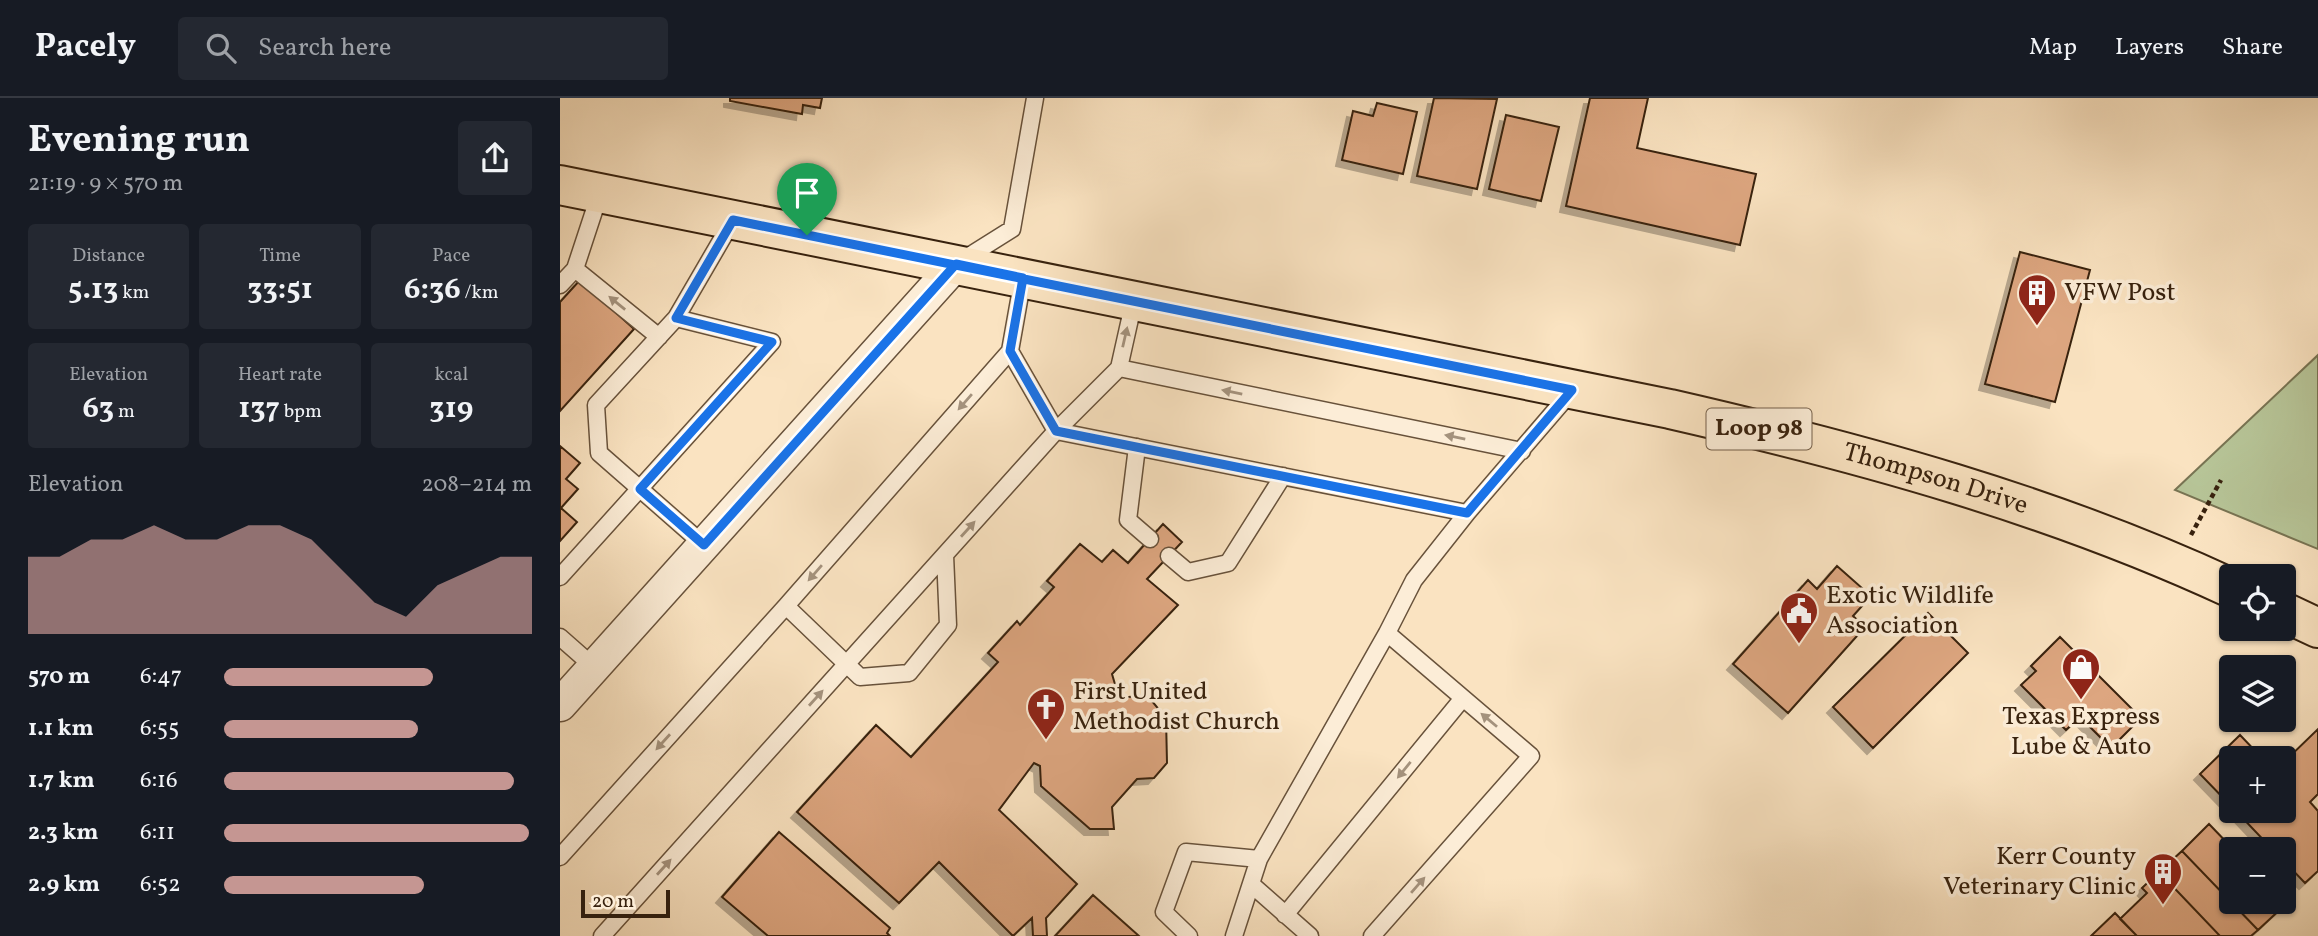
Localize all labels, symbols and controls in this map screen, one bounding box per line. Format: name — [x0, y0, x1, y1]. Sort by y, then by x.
search box — [178, 17, 668, 80]
text: Pacely — [35, 25, 136, 71]
icon: search — [202, 29, 240, 67]
text: Search here — [258, 30, 391, 66]
text: Map — [2029, 31, 2077, 65]
text: Layers — [2115, 31, 2184, 65]
text: Share — [2222, 31, 2283, 65]
text: Evening run — [28, 115, 250, 168]
button: share — [458, 121, 532, 195]
pin — [777, 163, 837, 235]
text: 21:19 · 9 × 570 m — [28, 168, 183, 200]
icon: arrive — [788, 174, 826, 212]
text: Distance — [72, 243, 145, 269]
text: Time — [259, 243, 301, 269]
text: Pace — [432, 243, 470, 269]
text: 5.13 — [68, 269, 118, 311]
text: 33:51 — [247, 269, 313, 311]
text: 6:36 — [404, 269, 461, 311]
building icon: VFW Post — [2016, 272, 2058, 327]
place label: VFW Post — [2064, 275, 2176, 311]
text: km — [118, 280, 149, 306]
text: /km — [461, 280, 499, 306]
one-way arrow — [608, 295, 626, 310]
one-way arrow — [1120, 326, 1131, 348]
text: Elevation — [69, 362, 148, 388]
text: Heart rate — [238, 362, 322, 388]
text: kcal — [434, 362, 468, 388]
one-way arrow — [1221, 386, 1243, 397]
text: 63 — [83, 388, 114, 430]
text: 137 — [238, 388, 280, 430]
text: 319 — [429, 388, 473, 430]
one-way arrow — [957, 393, 973, 411]
text: m — [114, 399, 135, 425]
text: bpm — [280, 399, 322, 425]
road number: Loop 98 — [1706, 408, 1812, 450]
one-way arrow — [1444, 431, 1466, 442]
street label: Thompson Drive — [1839, 434, 2033, 524]
text: Elevation — [28, 469, 124, 501]
text: 208–214 m — [421, 469, 532, 501]
one-way arrow — [960, 520, 976, 538]
one-way arrow — [807, 564, 823, 582]
map controls — [2219, 564, 2296, 914]
button: locate — [2219, 564, 2296, 641]
place label: Exotic Wildlife Association — [1826, 578, 1994, 644]
public building icon: Exotic Wildlife Association — [1778, 590, 1820, 645]
shop icon: Texas Express Lube & Auto — [2060, 646, 2102, 701]
button: layers — [2219, 655, 2296, 732]
text: 570 m — [28, 661, 90, 693]
text: 6:47 — [140, 661, 182, 693]
place label: First United Methodist Church — [1073, 674, 1280, 740]
church icon: First United Methodist Church — [1025, 686, 1067, 741]
one-way arrow — [808, 689, 824, 707]
place label: Texas Express Lube & Auto — [2002, 699, 2160, 765]
one-way arrow — [1480, 712, 1498, 728]
text: 1.1 km — [28, 713, 94, 745]
text: 6:55 — [140, 713, 179, 745]
one-way arrow — [655, 733, 671, 751]
button: + — [2219, 746, 2296, 823]
one-way arrow — [1396, 761, 1412, 779]
text: 1.7 km — [28, 765, 95, 797]
text: 6:16 — [140, 765, 178, 797]
text: 2.3 km — [28, 817, 99, 849]
text: 6:11 — [140, 817, 175, 849]
button: − — [2219, 837, 2296, 914]
place label: Kerr County Veterinary Clinic — [1943, 839, 2136, 905]
building icon: Kerr County Veterinary Clinic — [2142, 851, 2184, 906]
one-way arrow — [655, 859, 671, 876]
text: 2.9 km — [28, 869, 100, 901]
text: 6:52 — [140, 869, 180, 901]
one-way arrow — [1409, 877, 1425, 894]
scale bar — [581, 887, 670, 919]
text: 20 m — [592, 889, 634, 915]

